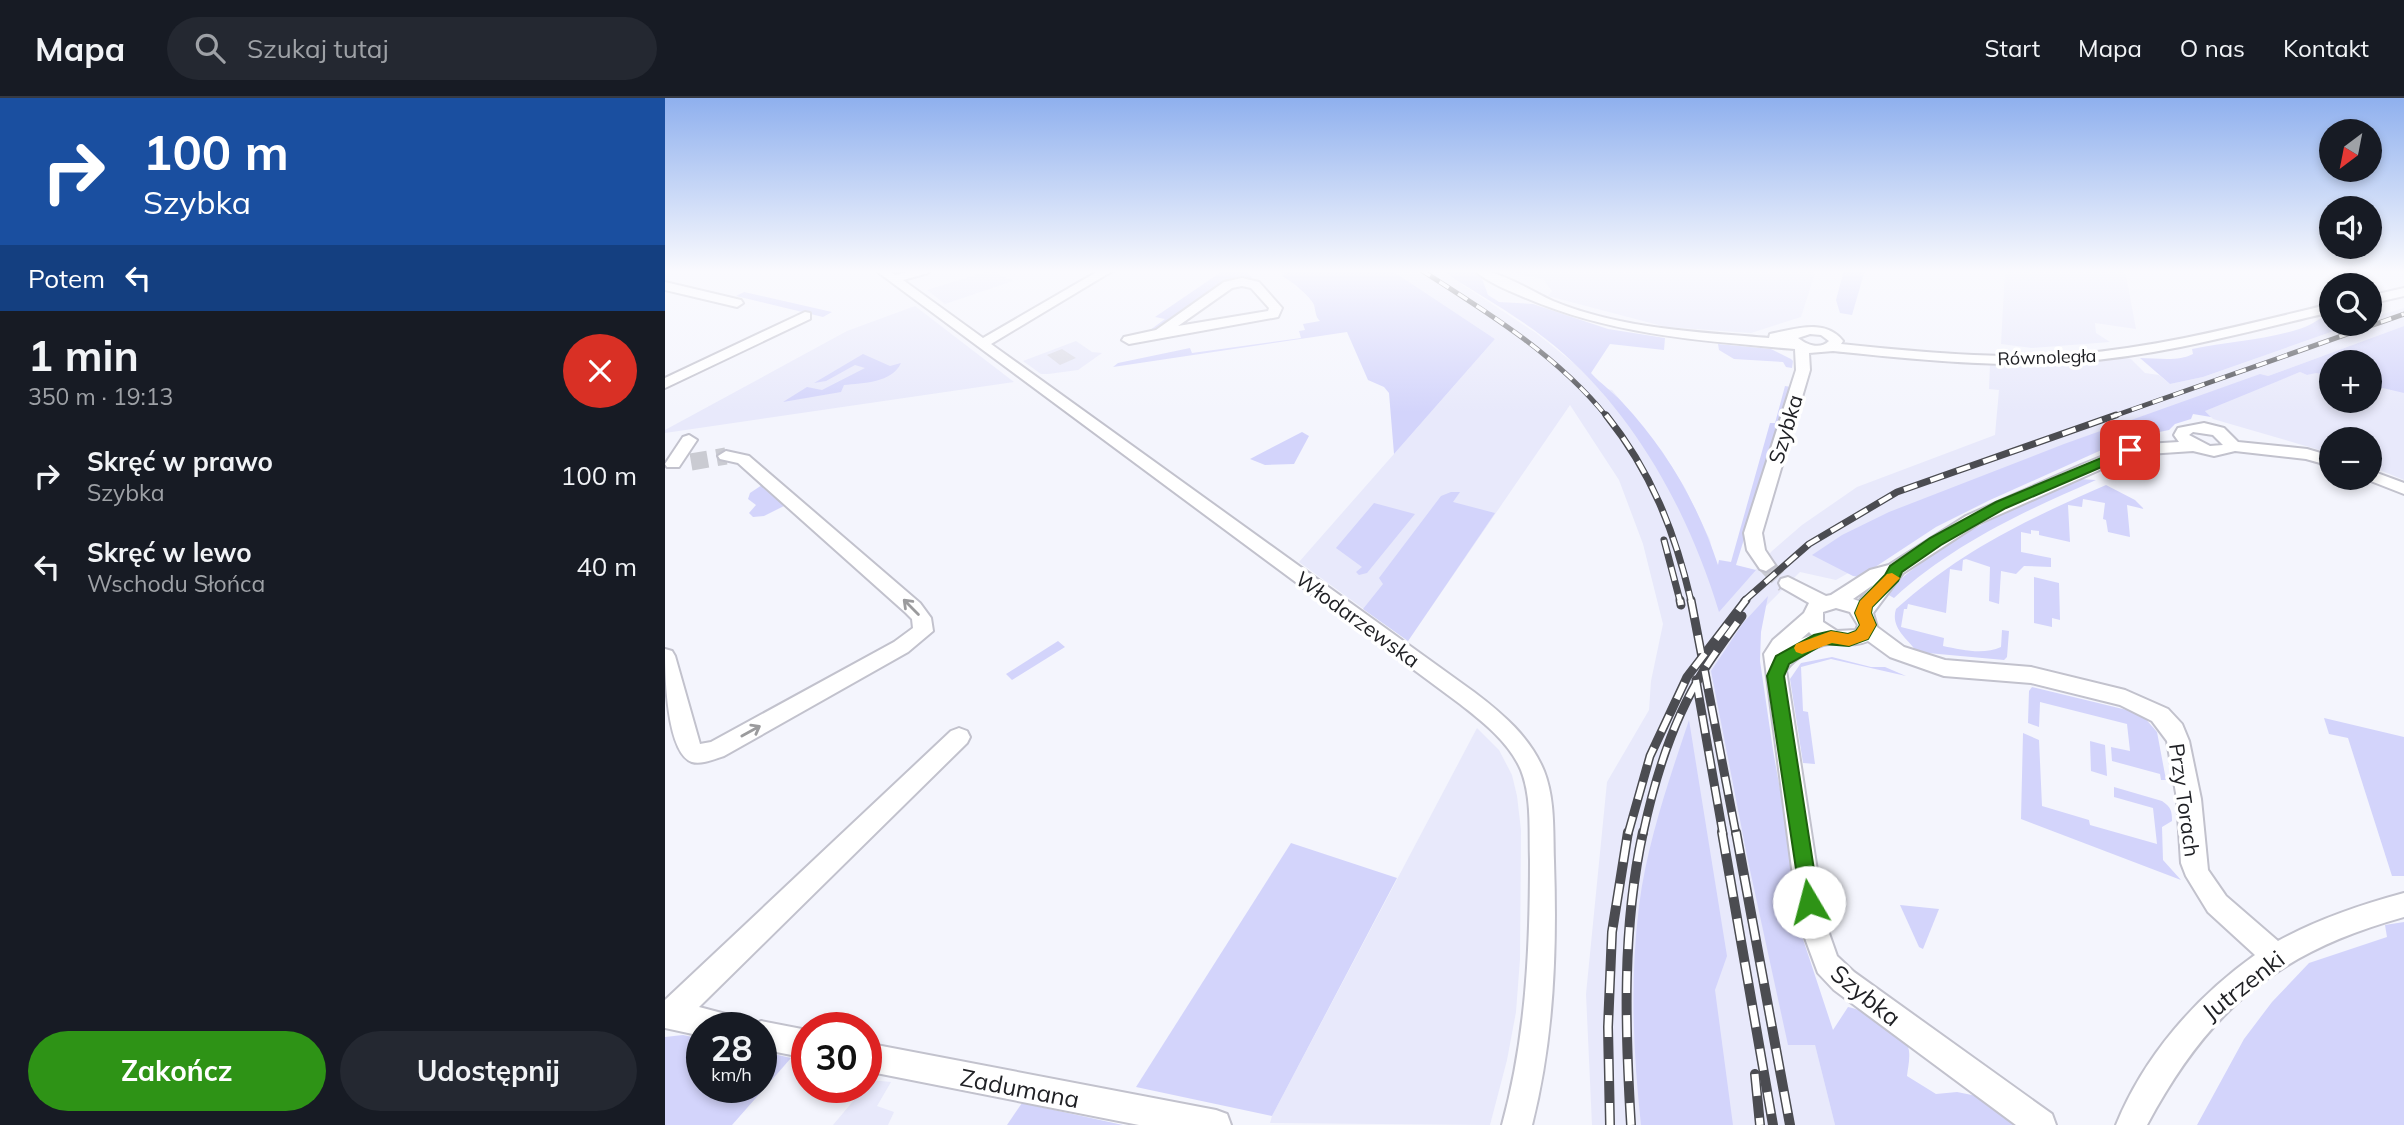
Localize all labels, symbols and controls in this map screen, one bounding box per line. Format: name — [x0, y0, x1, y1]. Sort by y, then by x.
search box — [167, 17, 657, 80]
text: Mapa — [35, 28, 125, 69]
icon: search — [191, 29, 229, 67]
text: Szukaj tutaj — [247, 32, 389, 65]
text: Start — [1985, 33, 2040, 63]
text: Mapa — [2078, 33, 2142, 63]
text: O nas — [2180, 33, 2245, 63]
text: Kontakt — [2283, 33, 2369, 63]
north arrow — [2319, 119, 2382, 182]
map controls — [2319, 119, 2382, 490]
text: 100 m — [143, 121, 289, 182]
icon: right — [28, 126, 119, 217]
text: Szybka — [143, 182, 251, 222]
button: sound — [2319, 196, 2382, 259]
icon: left — [119, 259, 157, 297]
text: Potem — [28, 262, 105, 295]
button: search — [2319, 273, 2382, 336]
text: 1 min — [28, 329, 139, 382]
button: close — [563, 334, 637, 408]
street label: Równoległa — [1997, 344, 2097, 370]
button: + — [2319, 350, 2382, 413]
text: 350 m · 19:13 — [28, 382, 173, 411]
street label: Szybka — [1762, 391, 1808, 467]
pin — [2100, 420, 2160, 480]
button: − — [2319, 427, 2382, 490]
icon: arrive — [2111, 431, 2149, 469]
text: Skręć w prawo — [87, 445, 273, 478]
icon: right — [28, 457, 66, 495]
text: 100 m — [561, 459, 637, 492]
text: Szybka — [87, 478, 165, 507]
text: Skręć w lewo — [87, 536, 252, 569]
icon: left — [28, 548, 66, 586]
text: 40 m — [576, 550, 637, 583]
street label: Włodarzewska — [1291, 565, 1425, 673]
text: Wschodu Słońca — [87, 569, 265, 598]
one-way arrow — [903, 599, 920, 616]
one-way arrow — [740, 724, 760, 738]
street label: Przy Torach — [2164, 742, 2206, 858]
position arrow — [1772, 865, 1846, 939]
street label: Jutrzenki — [2196, 944, 2290, 1026]
street label: Szybka — [1825, 958, 1907, 1032]
speed limit sign: 30 — [791, 1012, 882, 1103]
text: 28 — [710, 1026, 753, 1070]
button: Zakończ — [28, 1031, 326, 1111]
button: Udostępnij — [340, 1031, 637, 1111]
street label: Zadumana — [958, 1062, 1082, 1114]
text: km/h — [711, 1063, 752, 1086]

